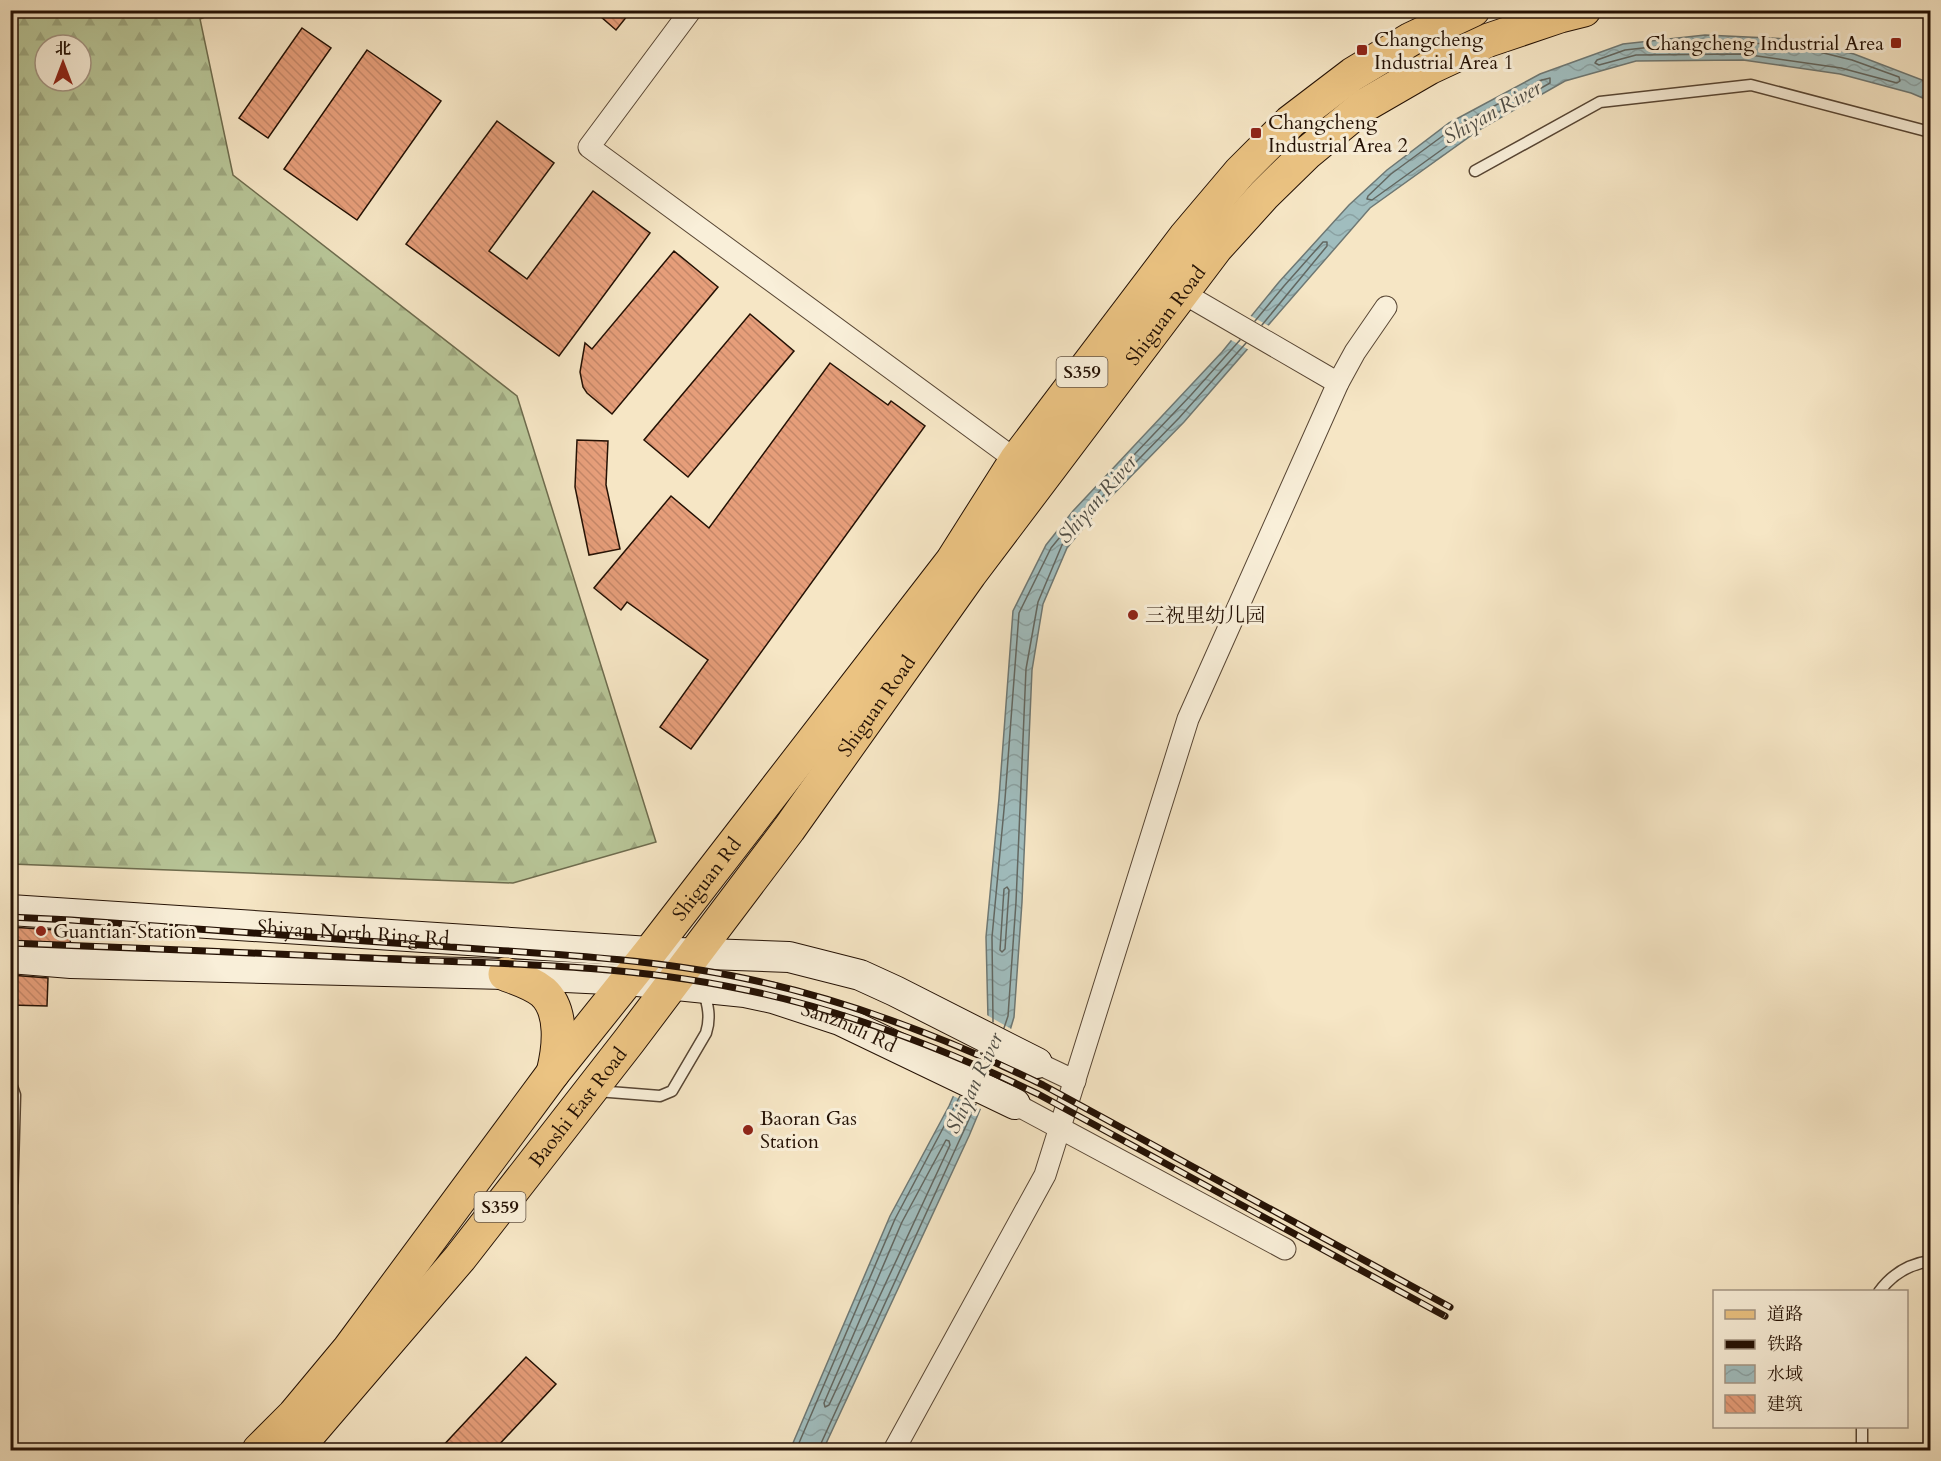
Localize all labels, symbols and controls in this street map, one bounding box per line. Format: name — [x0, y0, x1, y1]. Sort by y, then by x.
place label: Changcheng Industrial Area 1 — [1374, 26, 1514, 76]
place label: Changcheng Industrial Area — [1645, 30, 1884, 57]
north arrow — [33, 33, 93, 93]
marker: Changcheng Industrial Area — [1889, 36, 1903, 50]
text: 北 — [55, 38, 71, 60]
marker: Changcheng Industrial Area 1 — [1355, 43, 1369, 57]
water label: Shiyan River — [1438, 73, 1548, 151]
place label: Changcheng Industrial Area 2 — [1268, 109, 1408, 159]
marker: Changcheng Industrial Area 2 — [1249, 126, 1263, 140]
street label: Shiguan Road — [1119, 260, 1212, 371]
road number: S359 — [1056, 357, 1108, 387]
water label: Shiyan River — [1051, 448, 1145, 550]
place label: 三祝里幼儿园 — [1145, 602, 1265, 629]
marker: 三祝里幼儿园 — [1126, 608, 1140, 622]
street label: Shiguan Road — [831, 650, 922, 762]
street label: Shiguan Rd — [666, 832, 748, 927]
street label: Shiyan North Ring Rd — [256, 913, 450, 953]
place label: Guantian Station — [53, 918, 197, 945]
marker: Guantian Station — [34, 924, 48, 938]
street label: Sanzhuli Rd — [798, 995, 901, 1059]
water label: Shiyan River — [938, 1027, 1011, 1138]
street label: Baoshi East Road — [523, 1041, 633, 1173]
place label: Baoran Gas Station — [760, 1105, 857, 1155]
marker: Baoran Gas Station — [741, 1123, 755, 1137]
road number: S359 — [474, 1192, 526, 1222]
legend — [1713, 1290, 1908, 1428]
text: 道路 — [1767, 1302, 1803, 1327]
text: 铁路 — [1767, 1332, 1803, 1357]
text: 水域 — [1767, 1362, 1803, 1387]
text: 建筑 — [1767, 1392, 1803, 1417]

